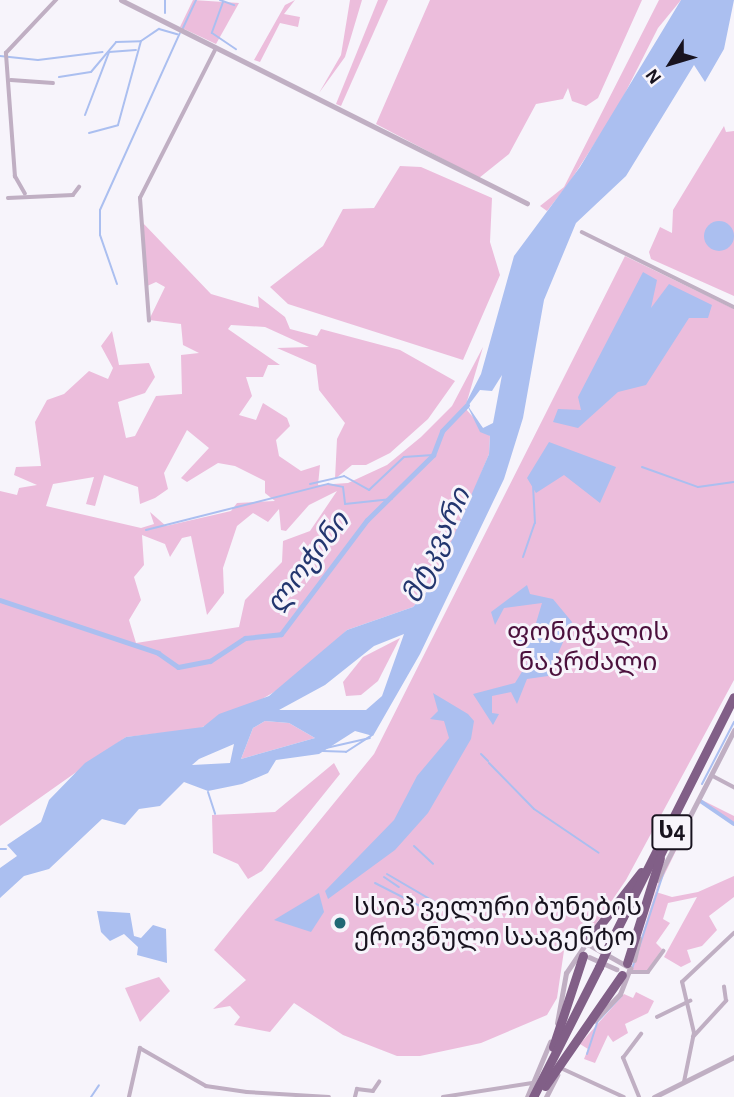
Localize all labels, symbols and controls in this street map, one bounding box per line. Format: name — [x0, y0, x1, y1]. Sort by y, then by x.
north arrow — [636, 28, 706, 98]
text: N — [642, 65, 665, 87]
water label: მტკვარი — [396, 483, 478, 609]
water label: ლოჭინი — [259, 506, 357, 620]
park label: ფონიჭალის ნაკრძალი — [507, 617, 669, 678]
road number: ს4 — [651, 812, 693, 852]
place label: სსიპ ველური ბუნების ეროვნული სააგენტო — [354, 892, 642, 954]
marker: სსიპ ველური ბუნების ეროვნული სააგენტო — [332, 915, 348, 931]

